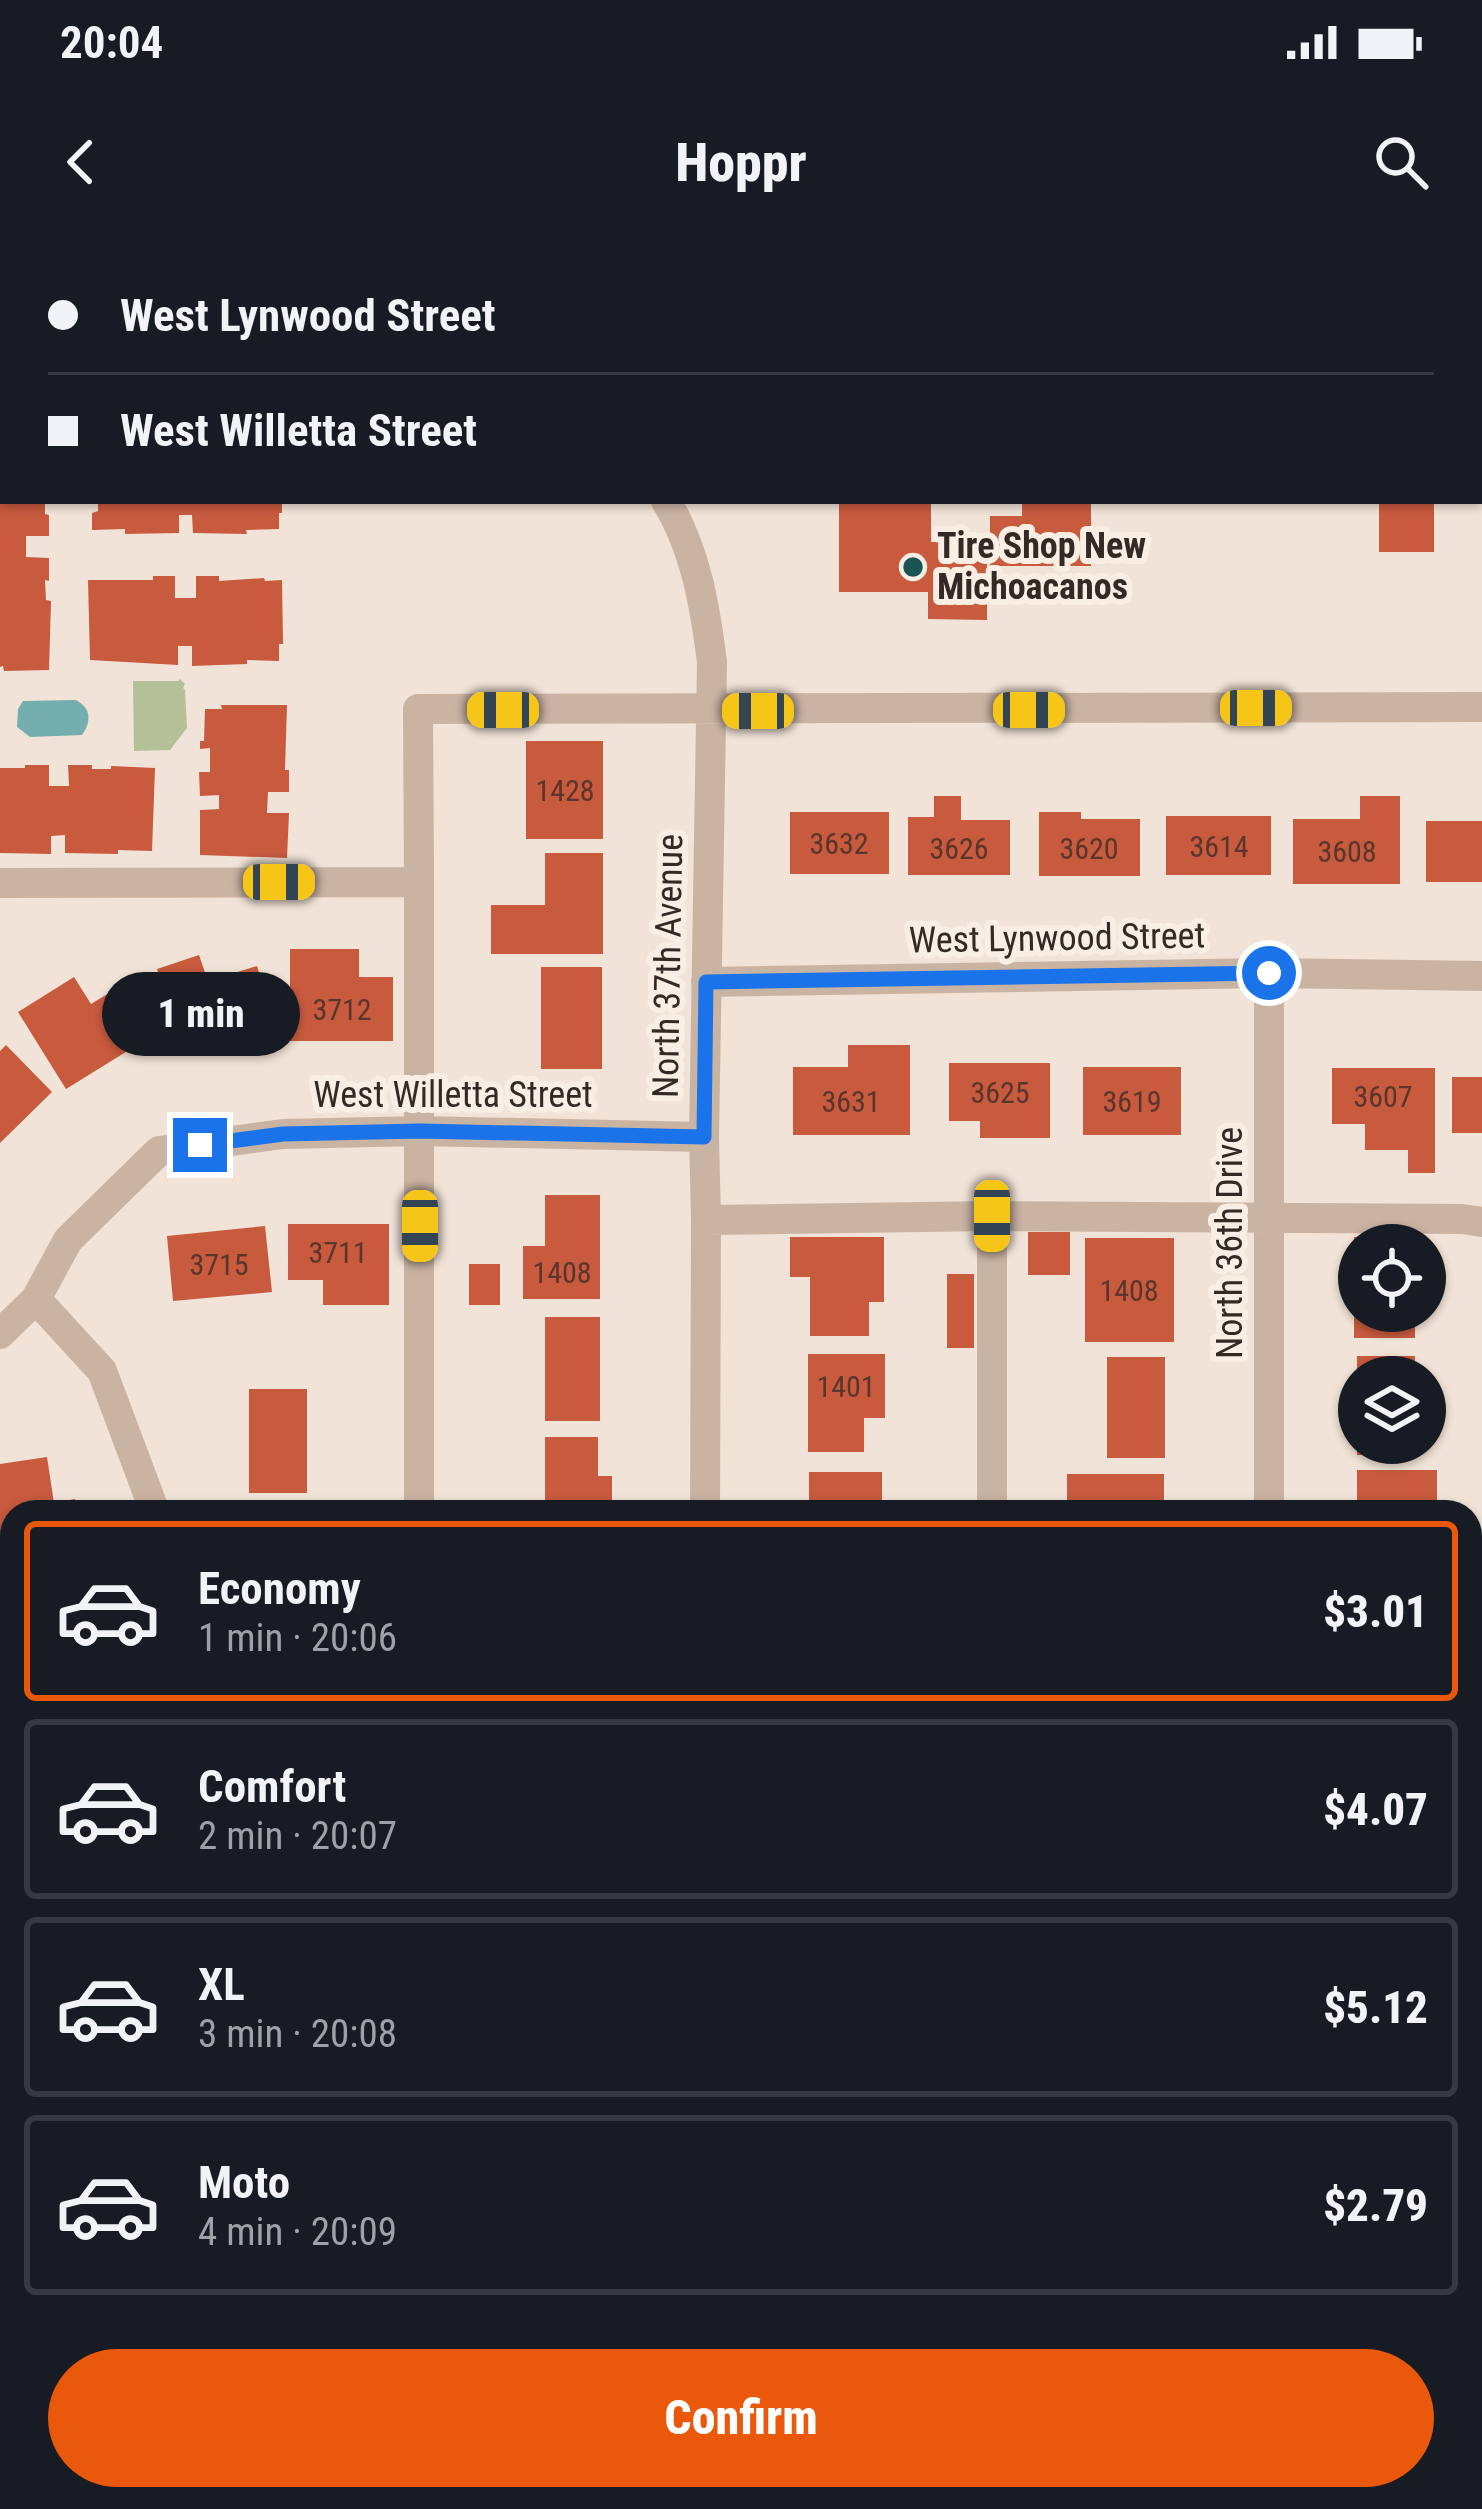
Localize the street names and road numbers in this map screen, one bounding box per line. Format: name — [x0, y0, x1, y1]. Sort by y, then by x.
street label: North 37th Avenue — [645, 834, 691, 1098]
street label: West Lynwood Street — [908, 914, 1206, 962]
street label: West Willetta Street — [313, 1074, 593, 1116]
street label: North 36th Drive — [1209, 1127, 1251, 1359]

